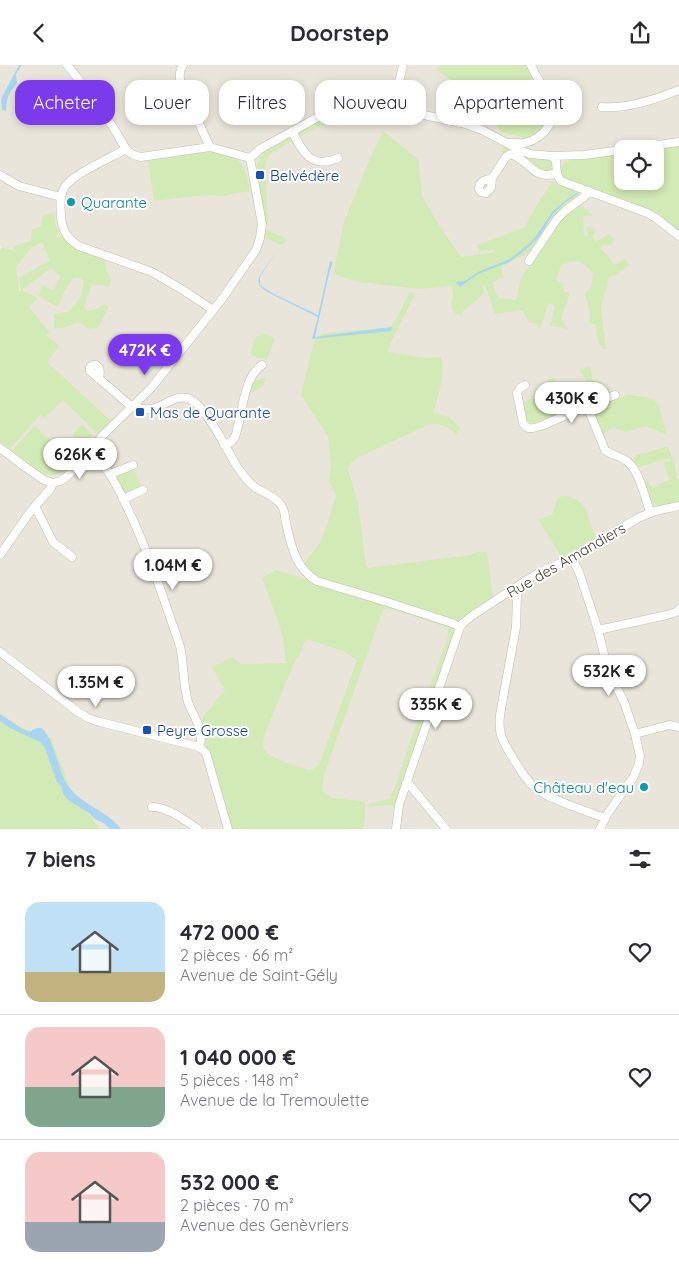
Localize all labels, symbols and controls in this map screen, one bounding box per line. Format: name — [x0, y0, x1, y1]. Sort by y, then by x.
icon: back — [25, 19, 53, 47]
text: Doorstep — [290, 19, 389, 47]
icon: share — [626, 19, 654, 47]
chip: Acheter — [15, 80, 115, 125]
chip: Louer — [125, 80, 209, 125]
chip: Filtres — [219, 80, 305, 125]
chip: Nouveau — [315, 80, 426, 125]
chip: Appartement — [436, 80, 582, 125]
map controls — [614, 140, 664, 190]
button: locate — [614, 140, 664, 190]
place label: Belvédère — [270, 166, 339, 185]
marker: Belvédère — [254, 169, 266, 181]
place label: Quarante — [81, 193, 147, 212]
marker: Quarante — [65, 196, 77, 208]
pin: 472K € — [104, 333, 186, 376]
text: 472K € — [119, 340, 171, 360]
pin: 430K € — [531, 381, 613, 424]
text: 430K € — [546, 388, 598, 408]
place label: Mas de Quarante — [150, 403, 270, 422]
marker: Mas de Quarante — [134, 406, 146, 418]
pin: 626K € — [39, 437, 121, 480]
text: 626K € — [54, 444, 106, 464]
street label: Rue des Amandiers — [503, 518, 629, 602]
pin: 1.04M € — [127, 549, 219, 591]
text: 1.04M € — [144, 555, 202, 575]
pin: 532K € — [568, 655, 650, 697]
text: 532K € — [583, 661, 635, 681]
pin: 1.35M € — [50, 665, 142, 708]
text: 1.35M € — [68, 672, 124, 692]
pin: 335K € — [395, 687, 477, 730]
text: 335K € — [410, 694, 462, 714]
place label: Peyre Grosse — [157, 721, 248, 740]
marker: Peyre Grosse — [141, 724, 153, 736]
place label: Château d'eau — [533, 778, 634, 797]
marker: Château d'eau — [638, 781, 650, 793]
icon: filters — [626, 845, 654, 873]
text: 7 biens — [25, 846, 96, 872]
text: 472 000 € — [180, 919, 279, 945]
icon: home — [65, 922, 125, 982]
icon: heart — [626, 938, 654, 966]
text: 2 pièces · 66 m² — [180, 945, 293, 965]
text: Avenue de Saint-Gély — [180, 965, 338, 985]
text: 1 040 000 € — [180, 1044, 296, 1070]
icon: home — [65, 1047, 125, 1107]
icon: heart — [626, 1063, 654, 1091]
text: 5 pièces · 148 m² — [180, 1070, 299, 1090]
text: Avenue de la Tremoulette — [180, 1090, 369, 1110]
text: 532 000 € — [180, 1169, 279, 1195]
icon: home — [65, 1172, 125, 1232]
icon: heart — [626, 1188, 654, 1216]
text: 2 pièces · 70 m² — [180, 1195, 294, 1215]
text: Avenue des Genèvriers — [180, 1215, 349, 1235]

